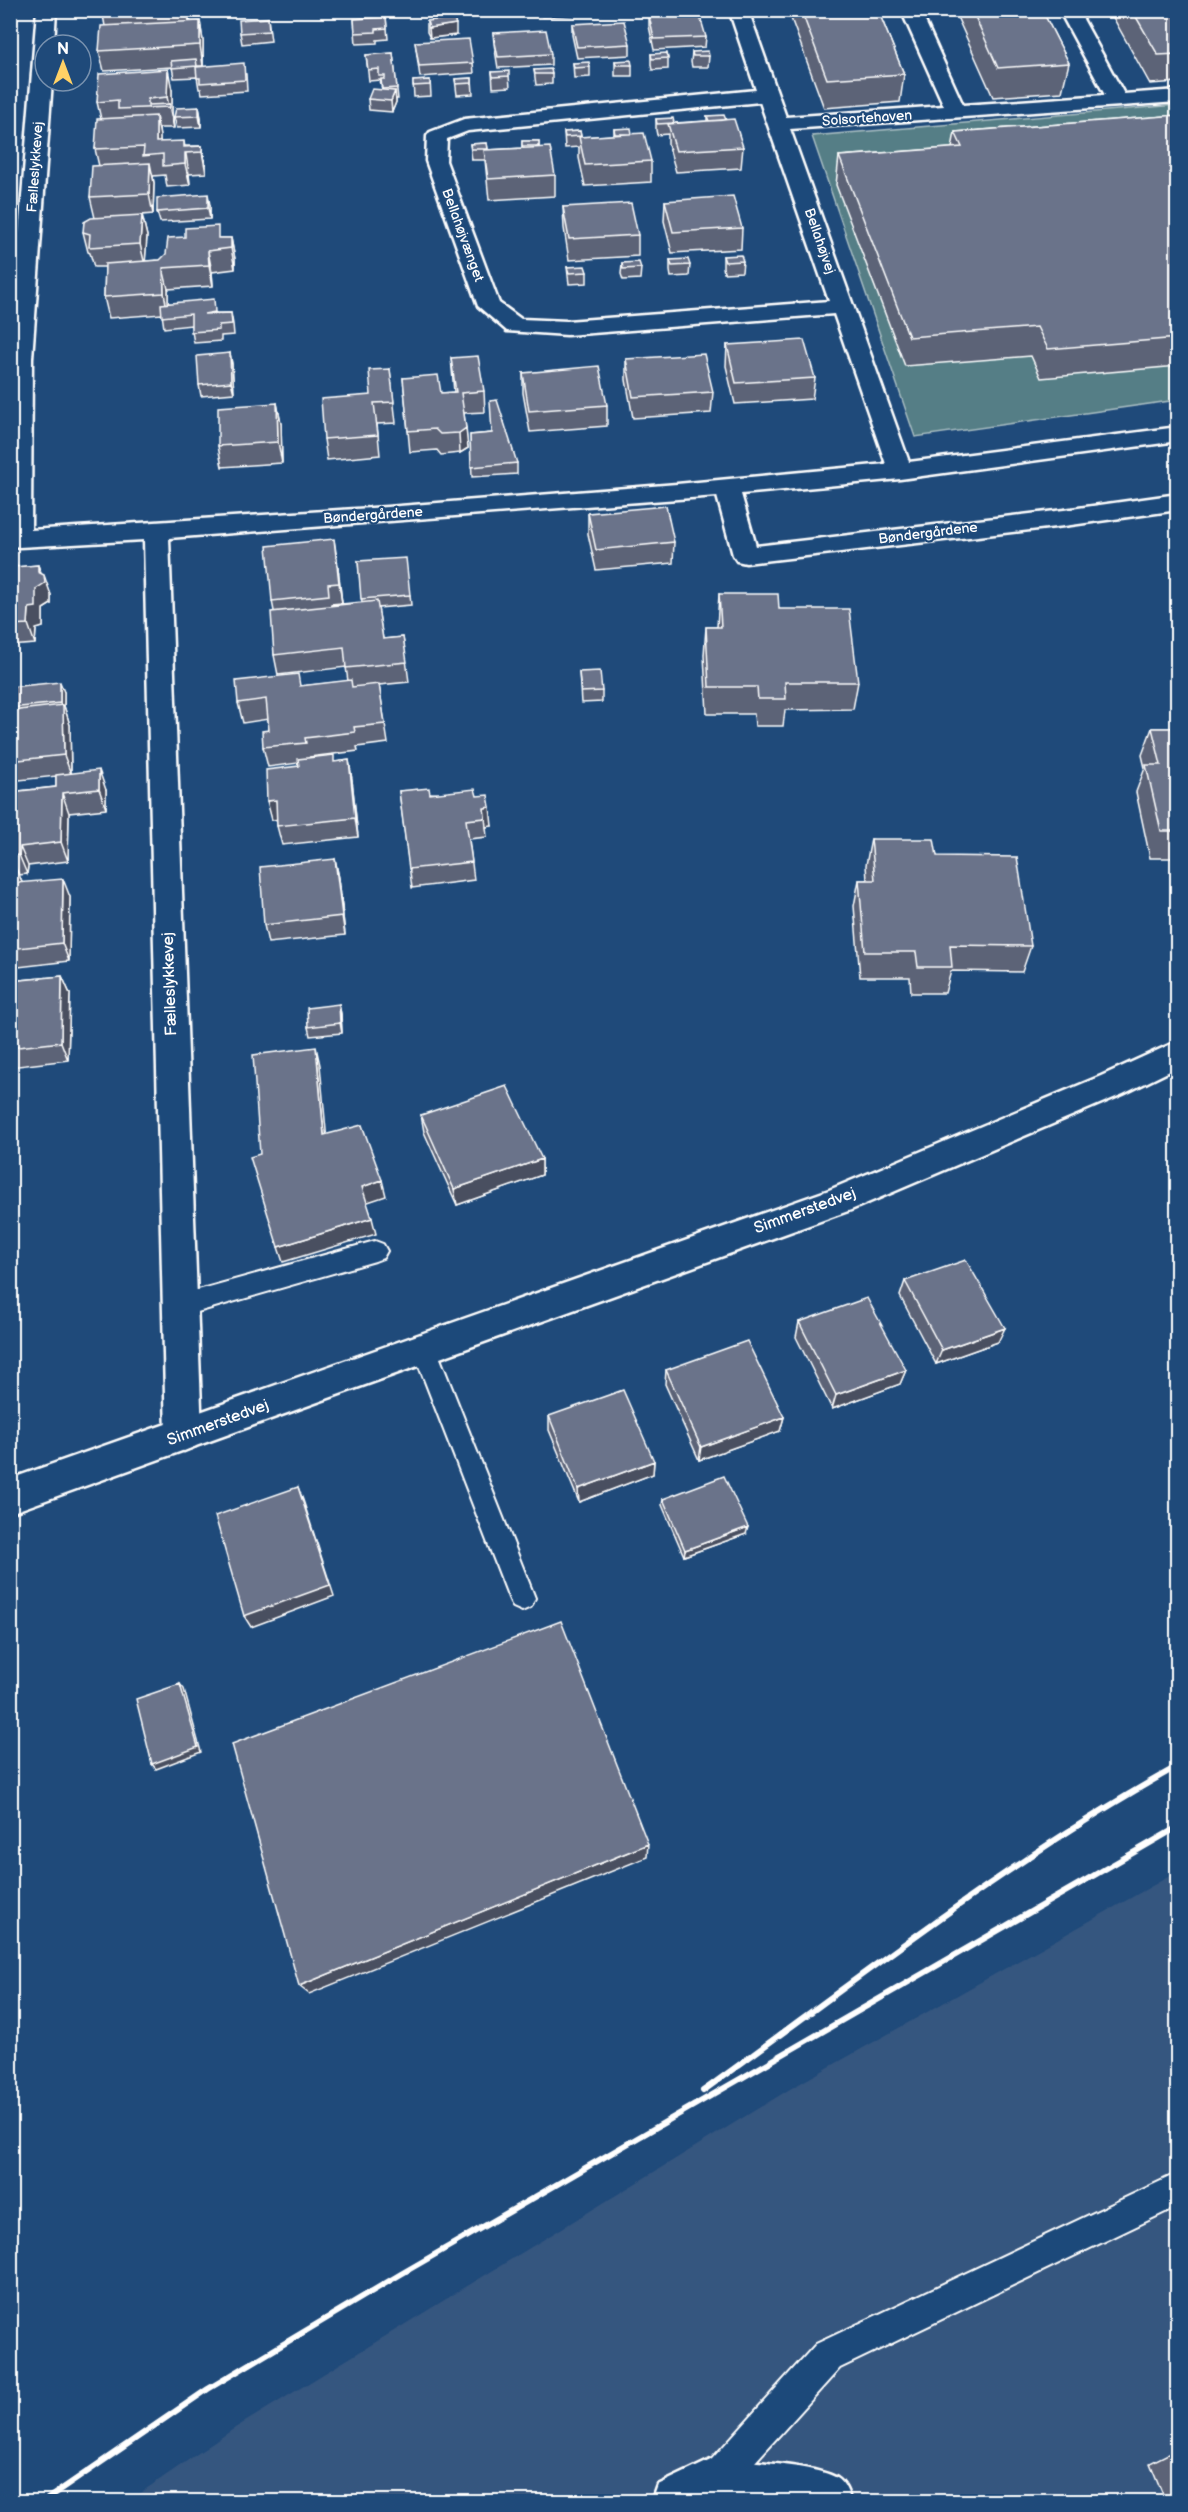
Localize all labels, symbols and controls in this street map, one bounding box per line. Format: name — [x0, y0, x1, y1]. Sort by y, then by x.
north arrow — [33, 33, 93, 93]
text: N — [57, 40, 69, 59]
street label: Solsortehaven — [821, 106, 913, 130]
street label: Fælleslykkevej — [23, 121, 47, 213]
street label: Bellahøjvænget — [438, 186, 488, 285]
street label: Bellahøjvej — [801, 206, 839, 276]
street label: Bøndergårdene — [323, 503, 423, 527]
street label: Bøndergårdene — [877, 518, 979, 548]
street label: Fælleslykkevej — [159, 932, 181, 1036]
street label: Simmerstedvej — [751, 1184, 859, 1238]
street label: Simmerstedvej — [164, 1396, 272, 1450]

